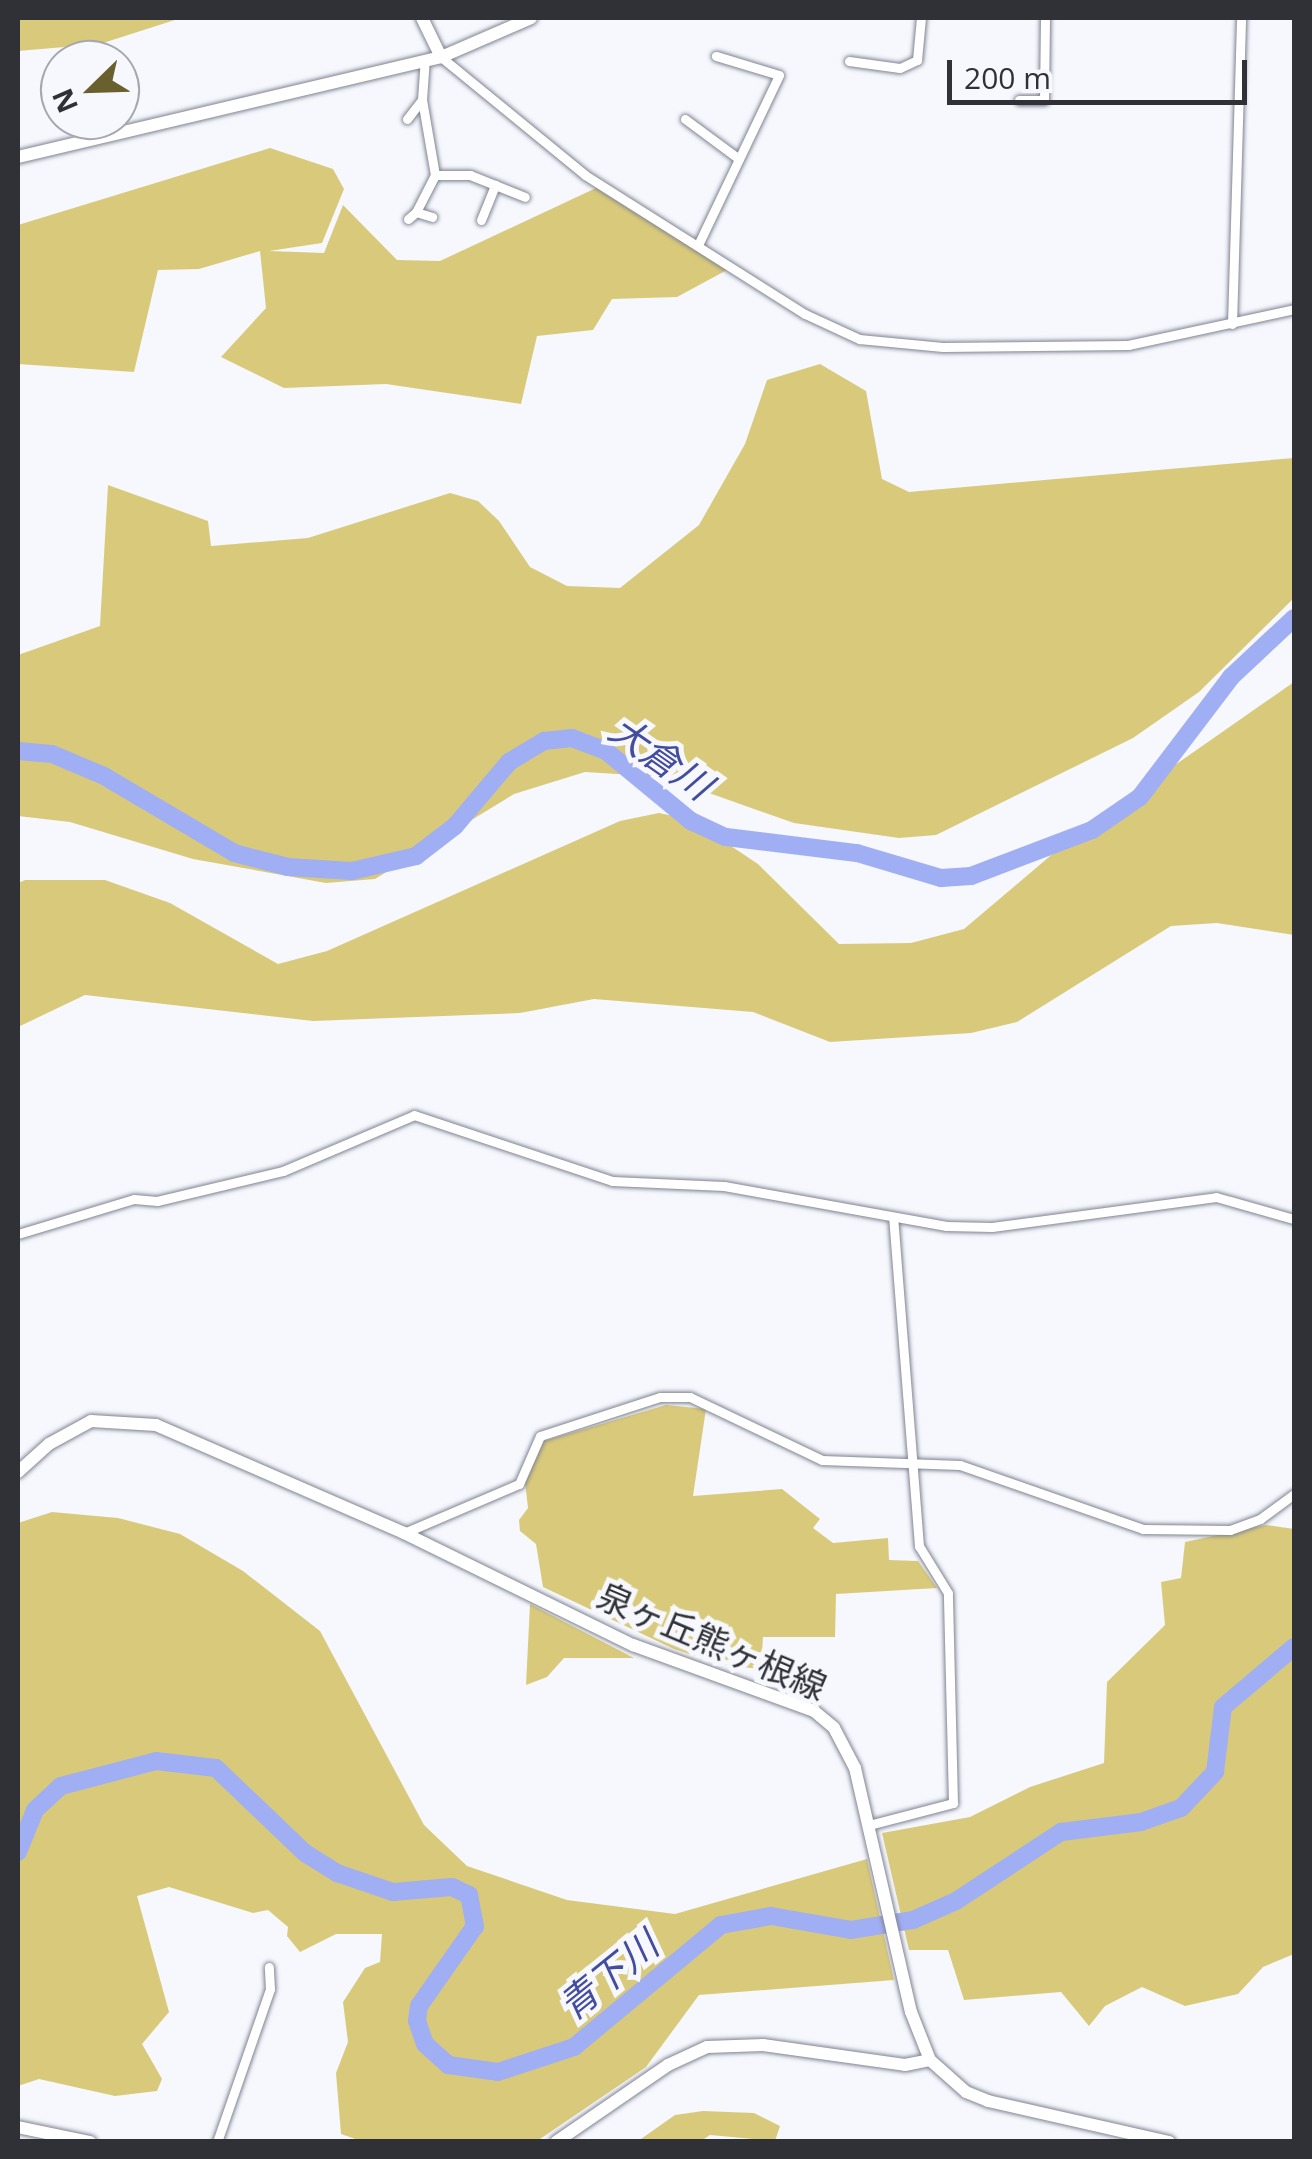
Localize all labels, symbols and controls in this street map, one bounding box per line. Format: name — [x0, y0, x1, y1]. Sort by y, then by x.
north arrow — [40, 40, 140, 140]
scale bar — [952, 40, 1252, 102]
text: 200 m — [964, 57, 1051, 98]
text: N — [42, 83, 86, 119]
water label: 大倉川 — [601, 706, 721, 808]
street label: 泉ヶ丘熊ヶ根線 — [591, 1574, 833, 1708]
water label: 青下川 — [549, 1921, 667, 2029]

